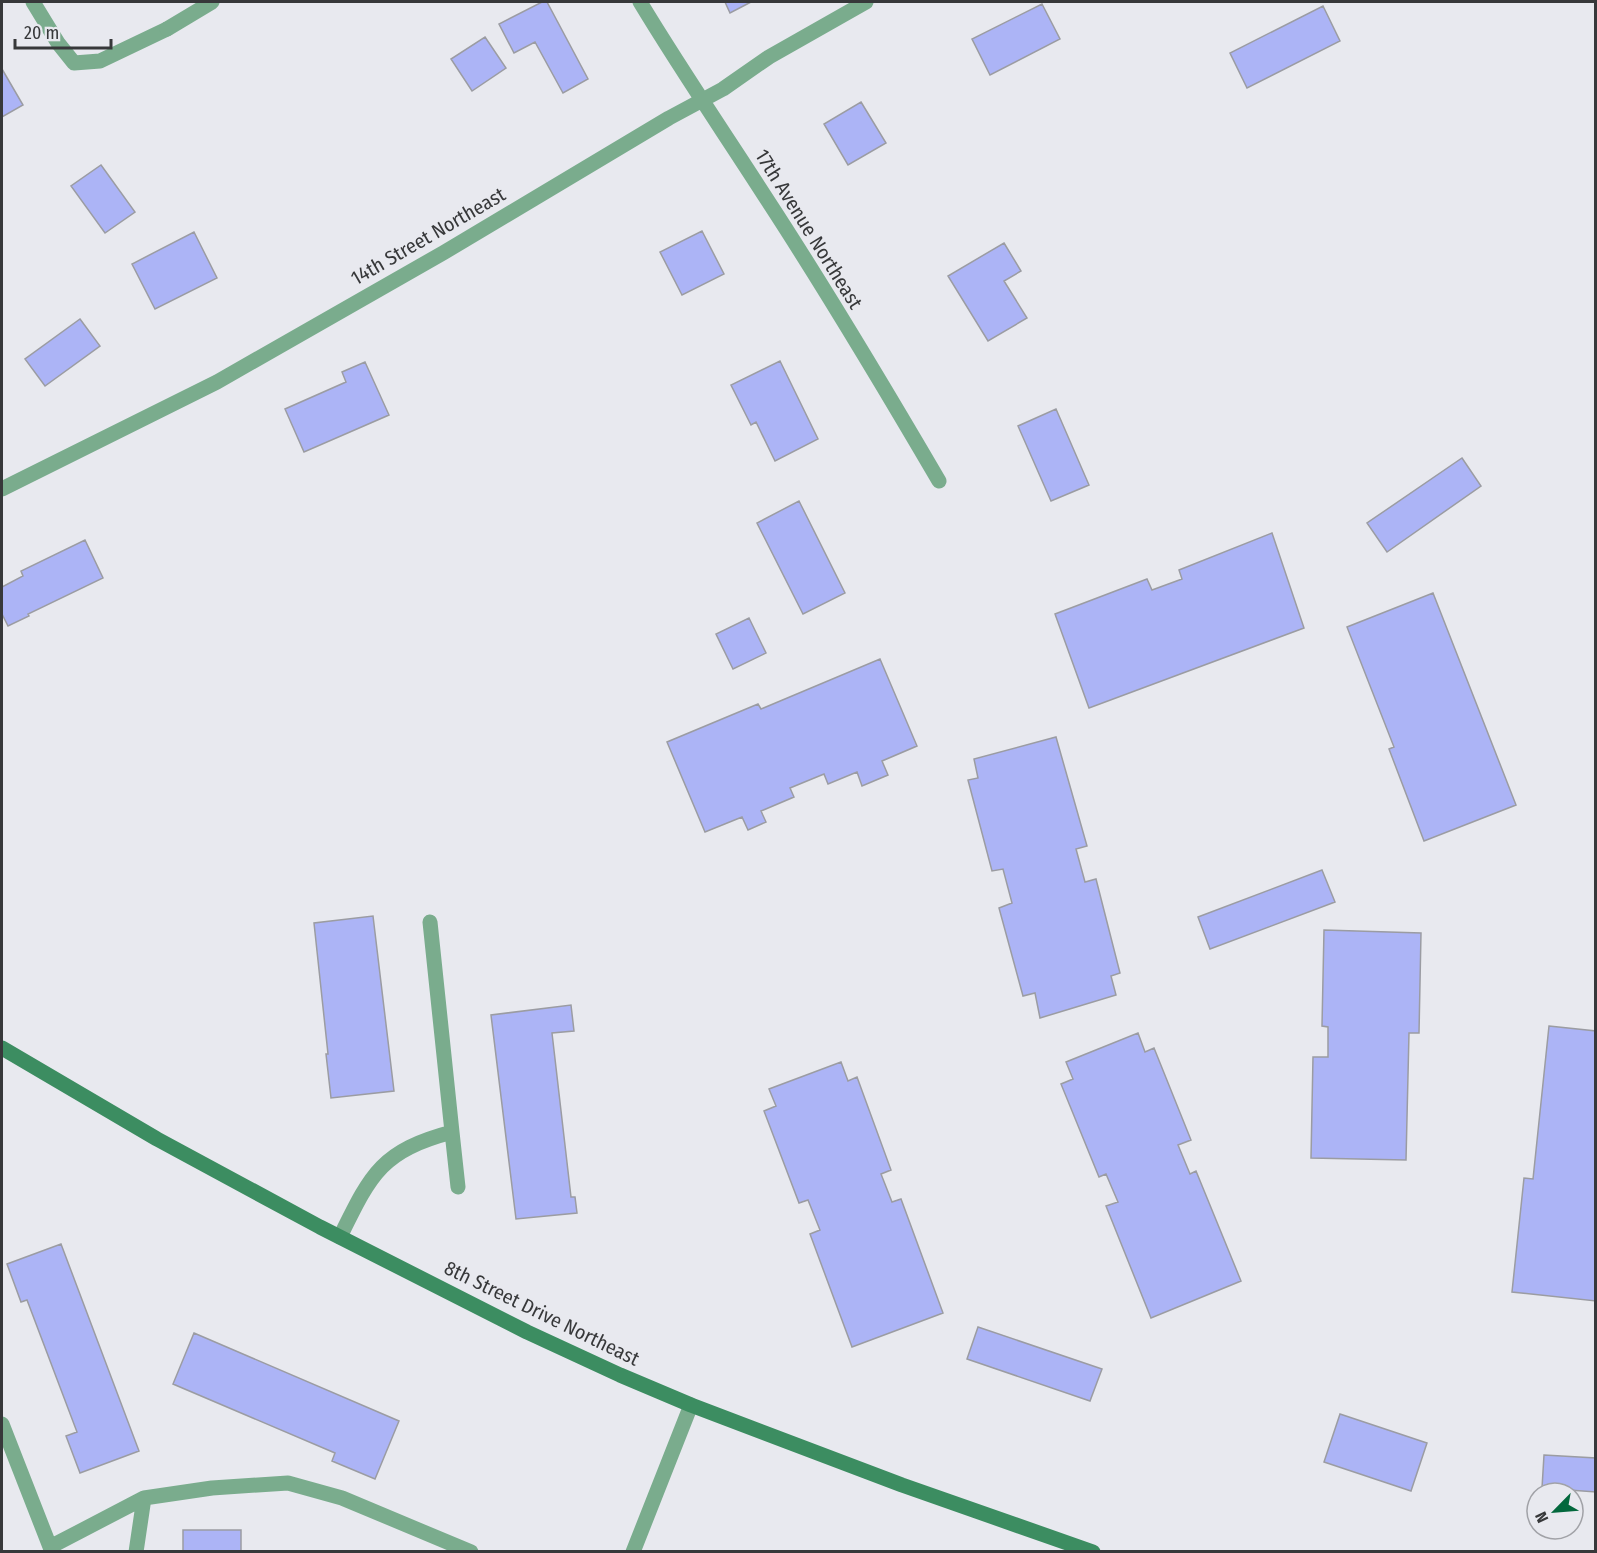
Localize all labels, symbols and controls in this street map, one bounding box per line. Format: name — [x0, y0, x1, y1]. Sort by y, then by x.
scale bar — [15, 12, 111, 50]
text: 20 m — [24, 22, 59, 44]
street label: 17th Avenue Northeast — [750, 145, 868, 314]
street label: 14th Street Northeast — [347, 182, 510, 290]
street label: 8th Street Drive Northeast — [441, 1255, 644, 1371]
north arrow — [1525, 1481, 1585, 1541]
text: N — [1531, 1509, 1552, 1525]

